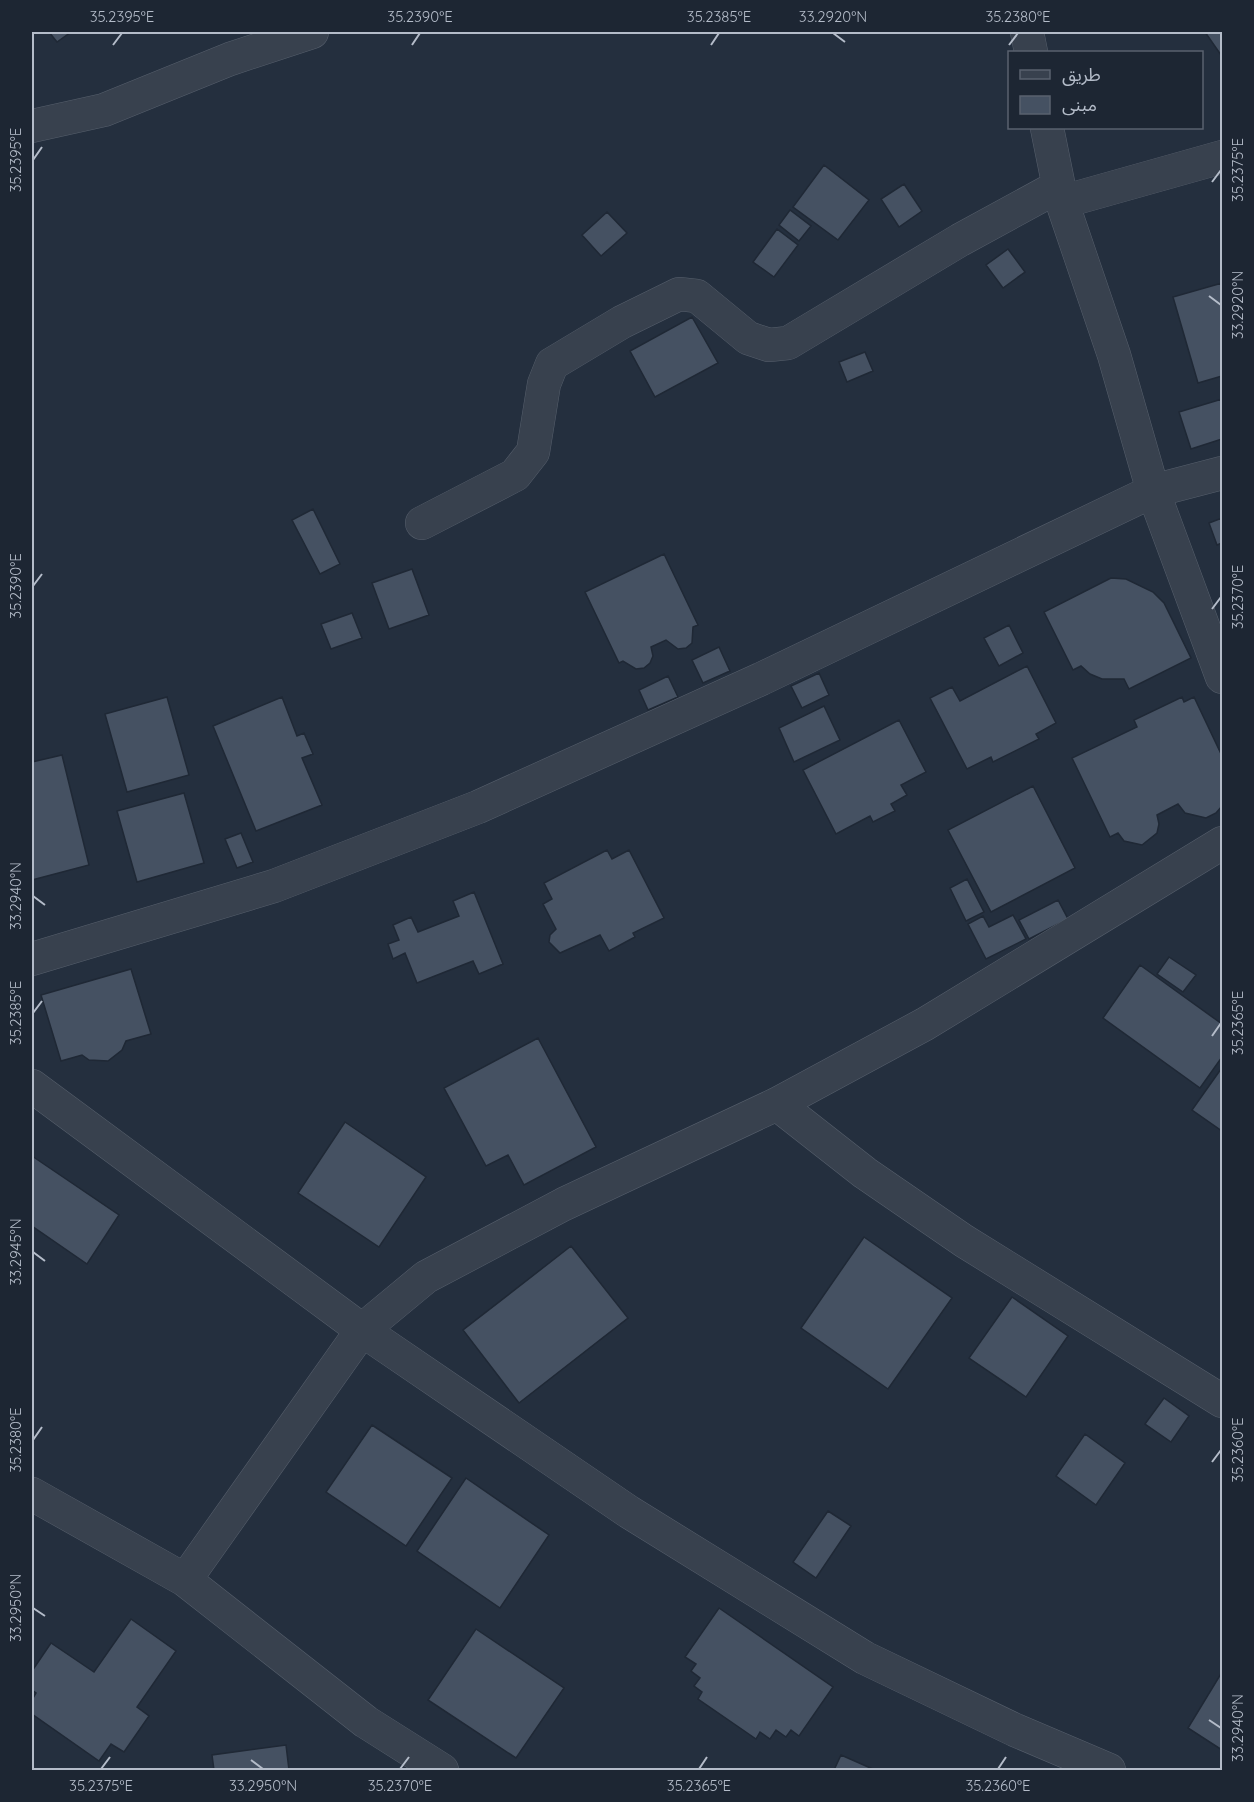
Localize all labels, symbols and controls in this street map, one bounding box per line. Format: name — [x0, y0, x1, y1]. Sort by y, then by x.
text: 35.2395°E — [90, 7, 154, 26]
text: 35.2390°E — [387, 7, 453, 26]
text: 35.2385°E — [687, 7, 751, 26]
text: 33.2920°N — [799, 7, 867, 26]
text: 35.2380°E — [985, 7, 1051, 26]
legend — [1008, 51, 1203, 129]
text: طريق — [1062, 63, 1101, 86]
text: مبنى — [1062, 93, 1097, 116]
text: 35.2395°E — [6, 128, 25, 192]
text: 35.2375°E — [1228, 138, 1247, 202]
text: 33.2920°N — [1228, 271, 1247, 339]
text: 35.2390°E — [6, 553, 25, 619]
text: 35.2370°E — [1228, 565, 1247, 629]
text: 33.2940°N — [6, 862, 25, 930]
text: 35.2385°E — [6, 981, 25, 1045]
text: 35.2365°E — [1228, 991, 1247, 1055]
text: 33.2945°N — [6, 1218, 25, 1286]
text: 35.2380°E — [6, 1407, 25, 1473]
text: 35.2360°E — [1228, 1417, 1247, 1483]
text: 33.2950°N — [6, 1574, 25, 1642]
text: 33.2940°N — [1228, 1694, 1247, 1762]
text: 35.2375°E — [69, 1776, 133, 1795]
text: 33.2950°N — [229, 1776, 297, 1795]
text: 35.2370°E — [368, 1776, 432, 1795]
text: 35.2365°E — [667, 1776, 731, 1795]
text: 35.2360°E — [965, 1776, 1031, 1795]

